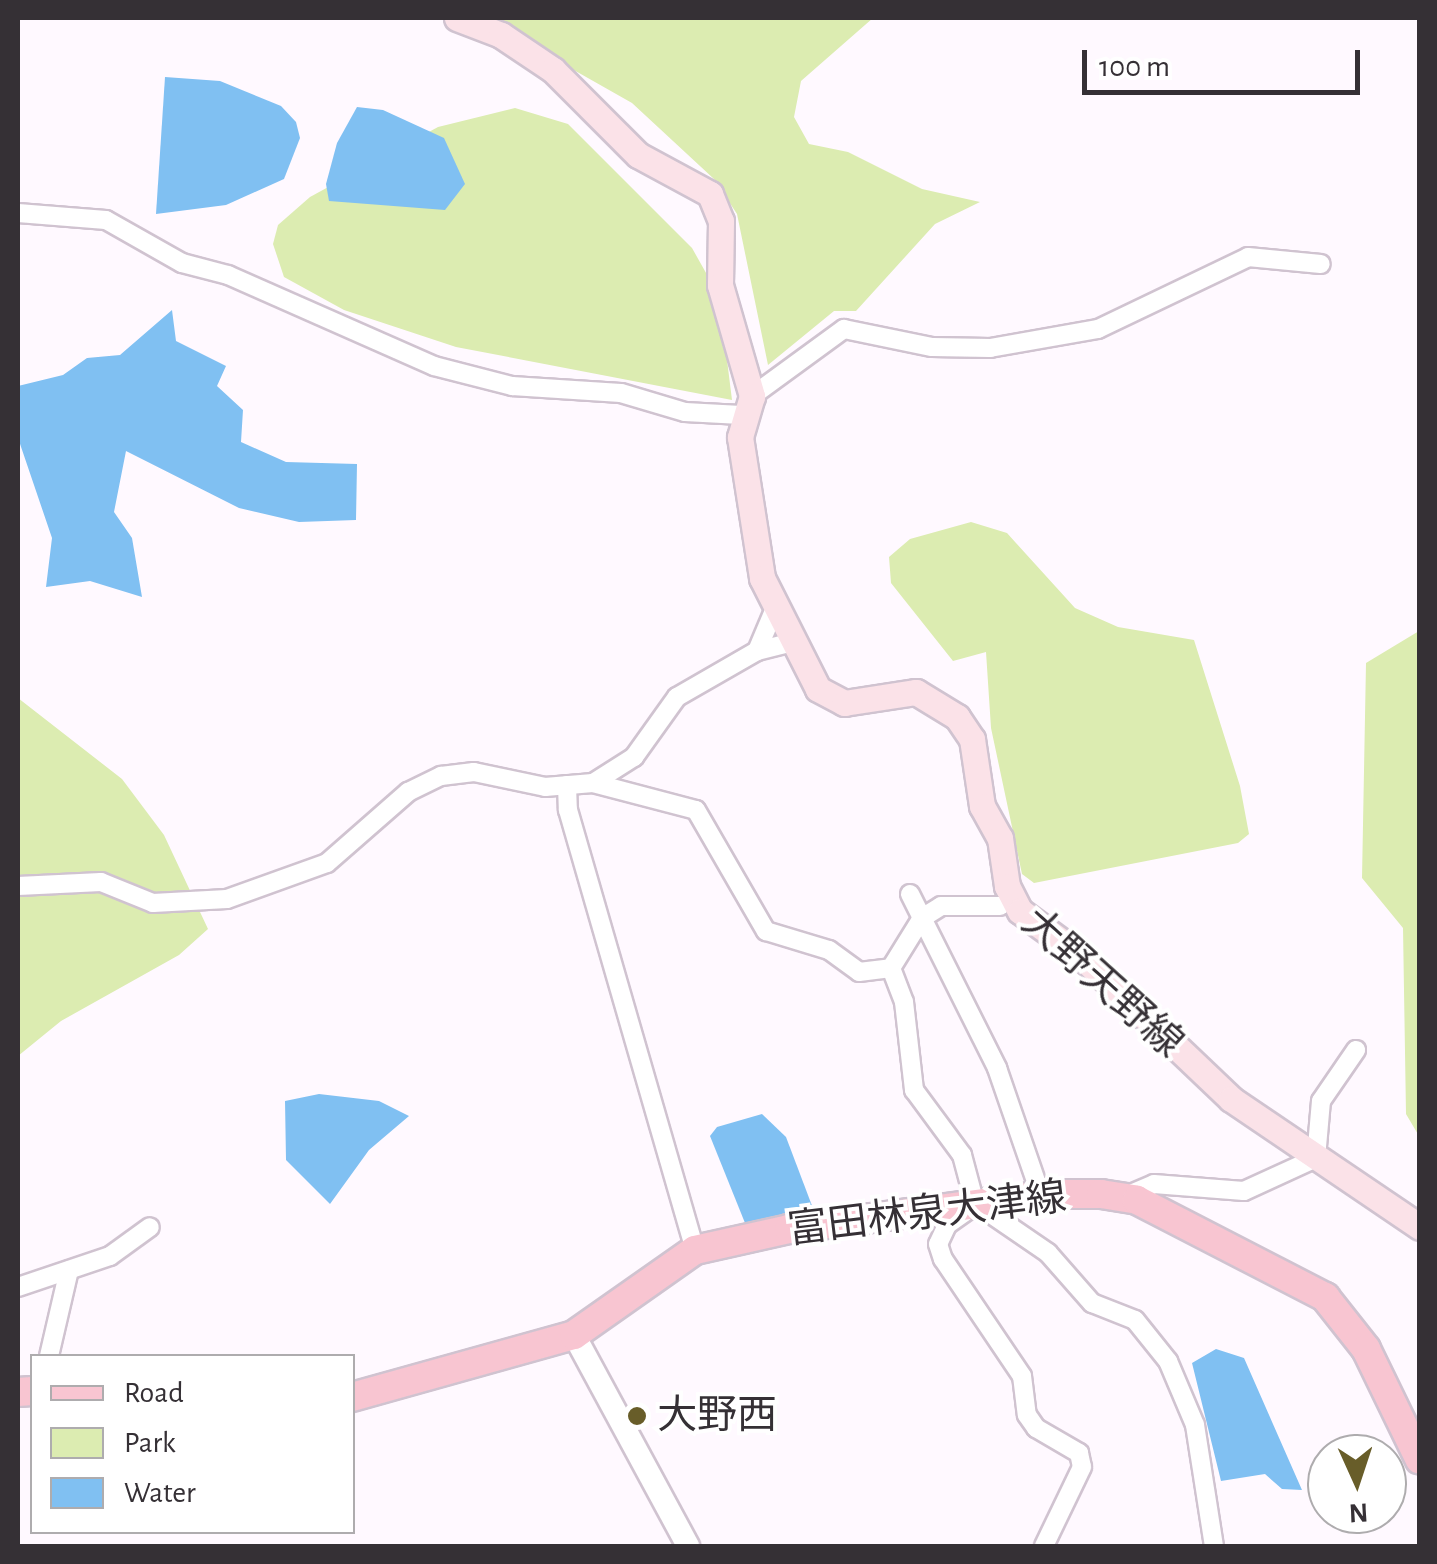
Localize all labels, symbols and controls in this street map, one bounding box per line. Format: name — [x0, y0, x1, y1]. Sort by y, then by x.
scale bar — [1087, 30, 1364, 92]
text: 100 m — [1099, 52, 1170, 82]
street label: 大野天野線 — [1012, 898, 1192, 1068]
street label: 富田林泉大津線 — [785, 1173, 1069, 1255]
legend — [30, 1354, 355, 1534]
text: Road — [124, 1378, 184, 1408]
place label: 大野西 — [657, 1392, 777, 1440]
marker: 大野西 — [626, 1405, 648, 1427]
text: Park — [124, 1428, 176, 1458]
north arrow — [1307, 1434, 1407, 1534]
text: Water — [124, 1478, 196, 1508]
text: N — [1348, 1497, 1369, 1526]

